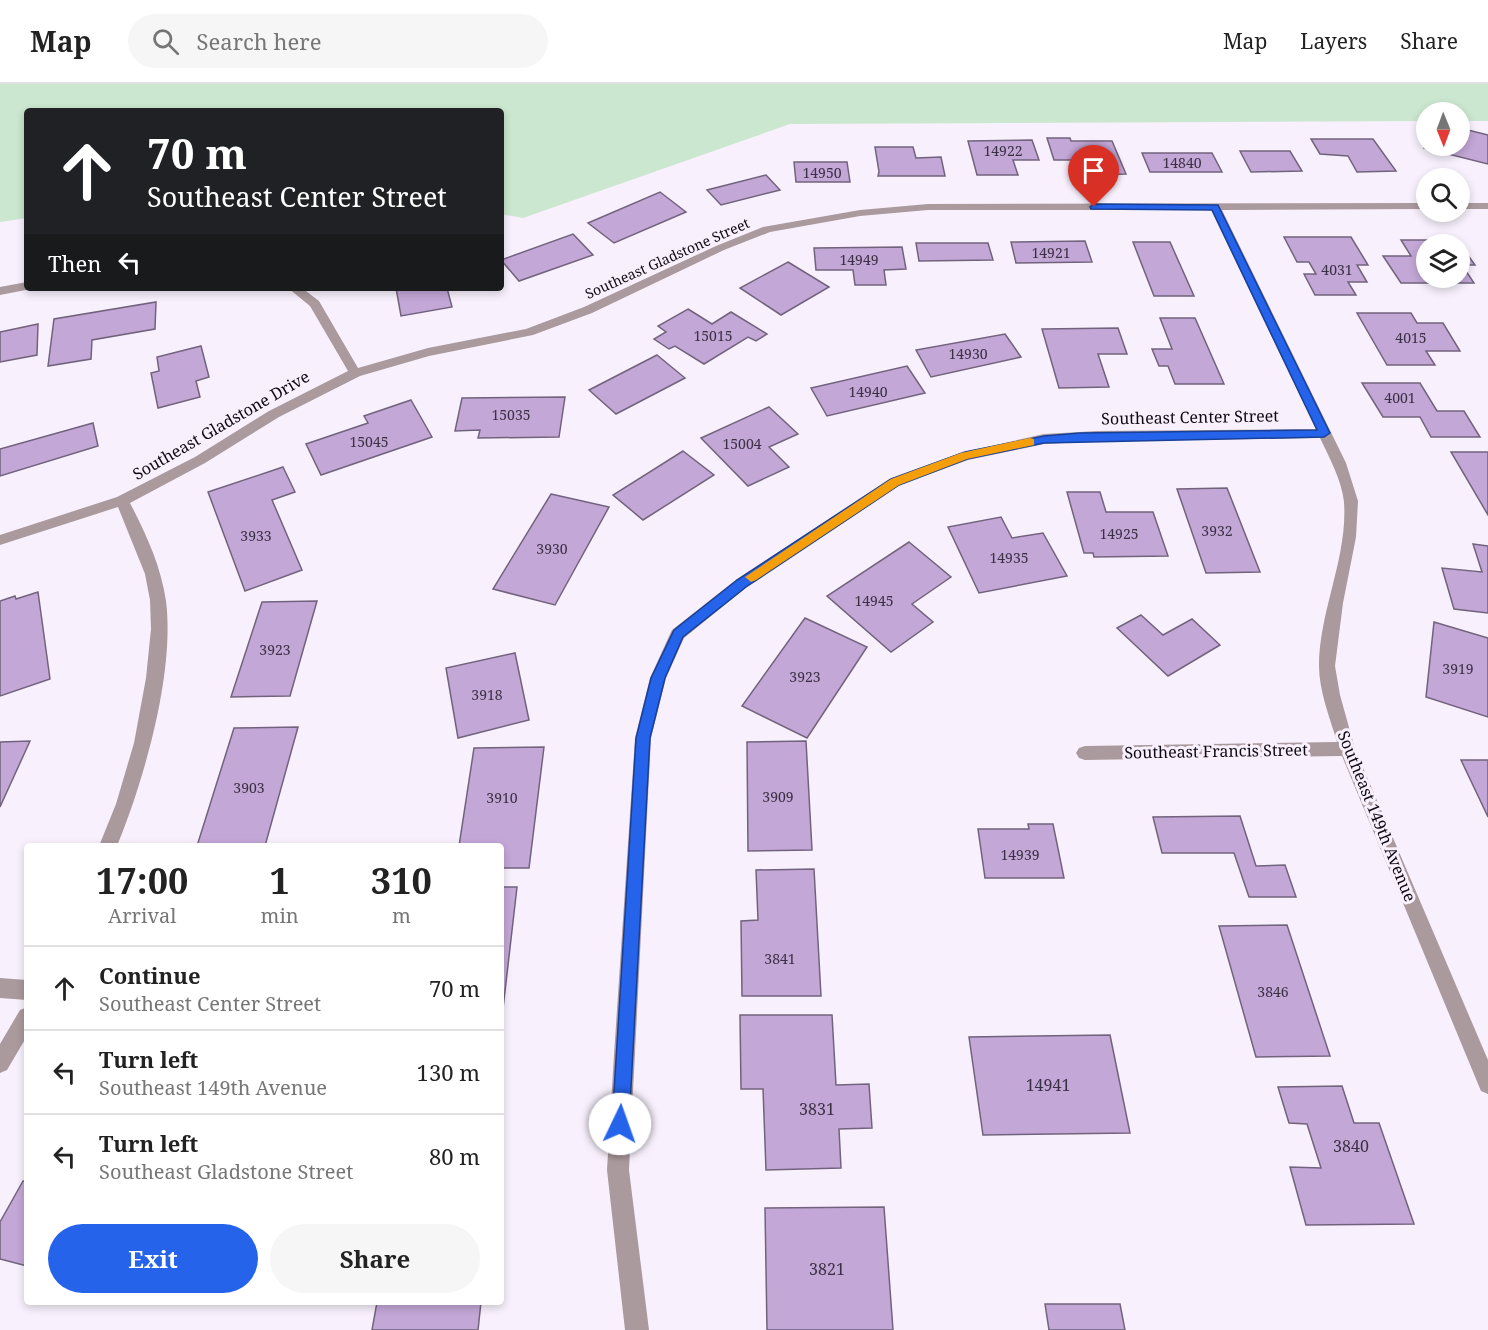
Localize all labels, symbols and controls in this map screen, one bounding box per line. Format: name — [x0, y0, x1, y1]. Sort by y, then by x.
search box — [128, 14, 548, 68]
text: Map — [30, 22, 92, 60]
icon: search — [149, 25, 182, 58]
text: Search here — [197, 26, 321, 56]
text: Map — [1223, 27, 1267, 55]
text: Layers — [1300, 27, 1367, 55]
text: Share — [1400, 27, 1458, 55]
north arrow — [1416, 102, 1470, 156]
map controls — [1416, 102, 1470, 288]
text: 70 m — [147, 124, 247, 181]
icon: ahead — [48, 132, 126, 210]
house number: 14922 — [983, 141, 1023, 160]
pin — [1068, 145, 1119, 207]
house number: 14840 — [1162, 153, 1202, 172]
icon: arrive — [1077, 154, 1110, 187]
house number: 14950 — [802, 163, 842, 182]
button: search — [1416, 168, 1470, 222]
text: Southeast Center Street — [147, 178, 447, 215]
street label: Southeast Gladstone Street — [582, 213, 752, 303]
button: layers — [1416, 234, 1470, 288]
house number: 14921 — [1031, 243, 1071, 262]
icon: left — [113, 246, 146, 279]
text: Then — [48, 248, 101, 278]
house number: 14949 — [839, 250, 879, 269]
house number: 4031 — [1321, 260, 1353, 279]
house number: 15015 — [693, 326, 733, 345]
house number: 4015 — [1395, 328, 1427, 347]
house number: 14930 — [948, 344, 988, 363]
street label: Southeast Gladstone Drive — [128, 365, 314, 485]
house number: 14940 — [848, 382, 888, 401]
house number: 4001 — [1384, 388, 1416, 407]
street label: Southeast Center Street — [1101, 404, 1279, 430]
house number: 15035 — [491, 405, 531, 424]
house number: 15045 — [349, 432, 389, 451]
house number: 15004 — [722, 434, 762, 453]
house number: 3932 — [1201, 521, 1233, 540]
house number: 14925 — [1099, 524, 1139, 543]
house number: 3933 — [240, 526, 272, 545]
house number: 3930 — [536, 539, 568, 558]
house number: 14935 — [989, 548, 1029, 567]
house number: 14945 — [854, 591, 894, 610]
house number: 3923 — [259, 640, 291, 659]
house number: 3919 — [1442, 659, 1474, 678]
house number: 3923 — [789, 667, 821, 686]
house number: 3918 — [471, 685, 503, 704]
street label: Southeast 149th Avenue — [1333, 727, 1421, 905]
street label: Southeast Francis Street — [1124, 738, 1308, 764]
house number: 3903 — [233, 778, 265, 797]
house number: 3909 — [762, 787, 794, 806]
house number: 3910 — [486, 788, 518, 807]
house number: 14939 — [1000, 845, 1040, 864]
text: 17:00 — [96, 856, 188, 905]
text: 1 — [269, 856, 290, 905]
text: 310 — [371, 856, 432, 905]
text: Arrival — [108, 902, 176, 929]
text: min — [261, 902, 299, 929]
text: m — [392, 902, 411, 929]
house number: 3841 — [764, 949, 796, 968]
text: Continue — [99, 960, 201, 990]
icon: ahead — [48, 972, 81, 1005]
text: 70 m — [429, 973, 480, 1003]
house number: 3846 — [1257, 982, 1289, 1001]
text: Southeast Center Street — [99, 990, 321, 1017]
text: Turn left — [99, 1044, 198, 1074]
icon: left — [48, 1056, 81, 1089]
text: 130 m — [417, 1057, 480, 1087]
text: Southeast 149th Avenue — [99, 1074, 327, 1101]
house number: 14941 — [1026, 1074, 1070, 1096]
position arrow — [588, 1092, 652, 1156]
house number: 3831 — [799, 1098, 835, 1120]
text: Turn left — [99, 1128, 198, 1158]
house number: 3840 — [1333, 1135, 1369, 1157]
icon: left — [48, 1140, 81, 1173]
text: 80 m — [429, 1141, 480, 1171]
text: Southeast Gladstone Street — [99, 1158, 353, 1185]
button: Exit — [48, 1224, 258, 1293]
button: Share — [270, 1224, 480, 1293]
house number: 3821 — [809, 1258, 845, 1280]

